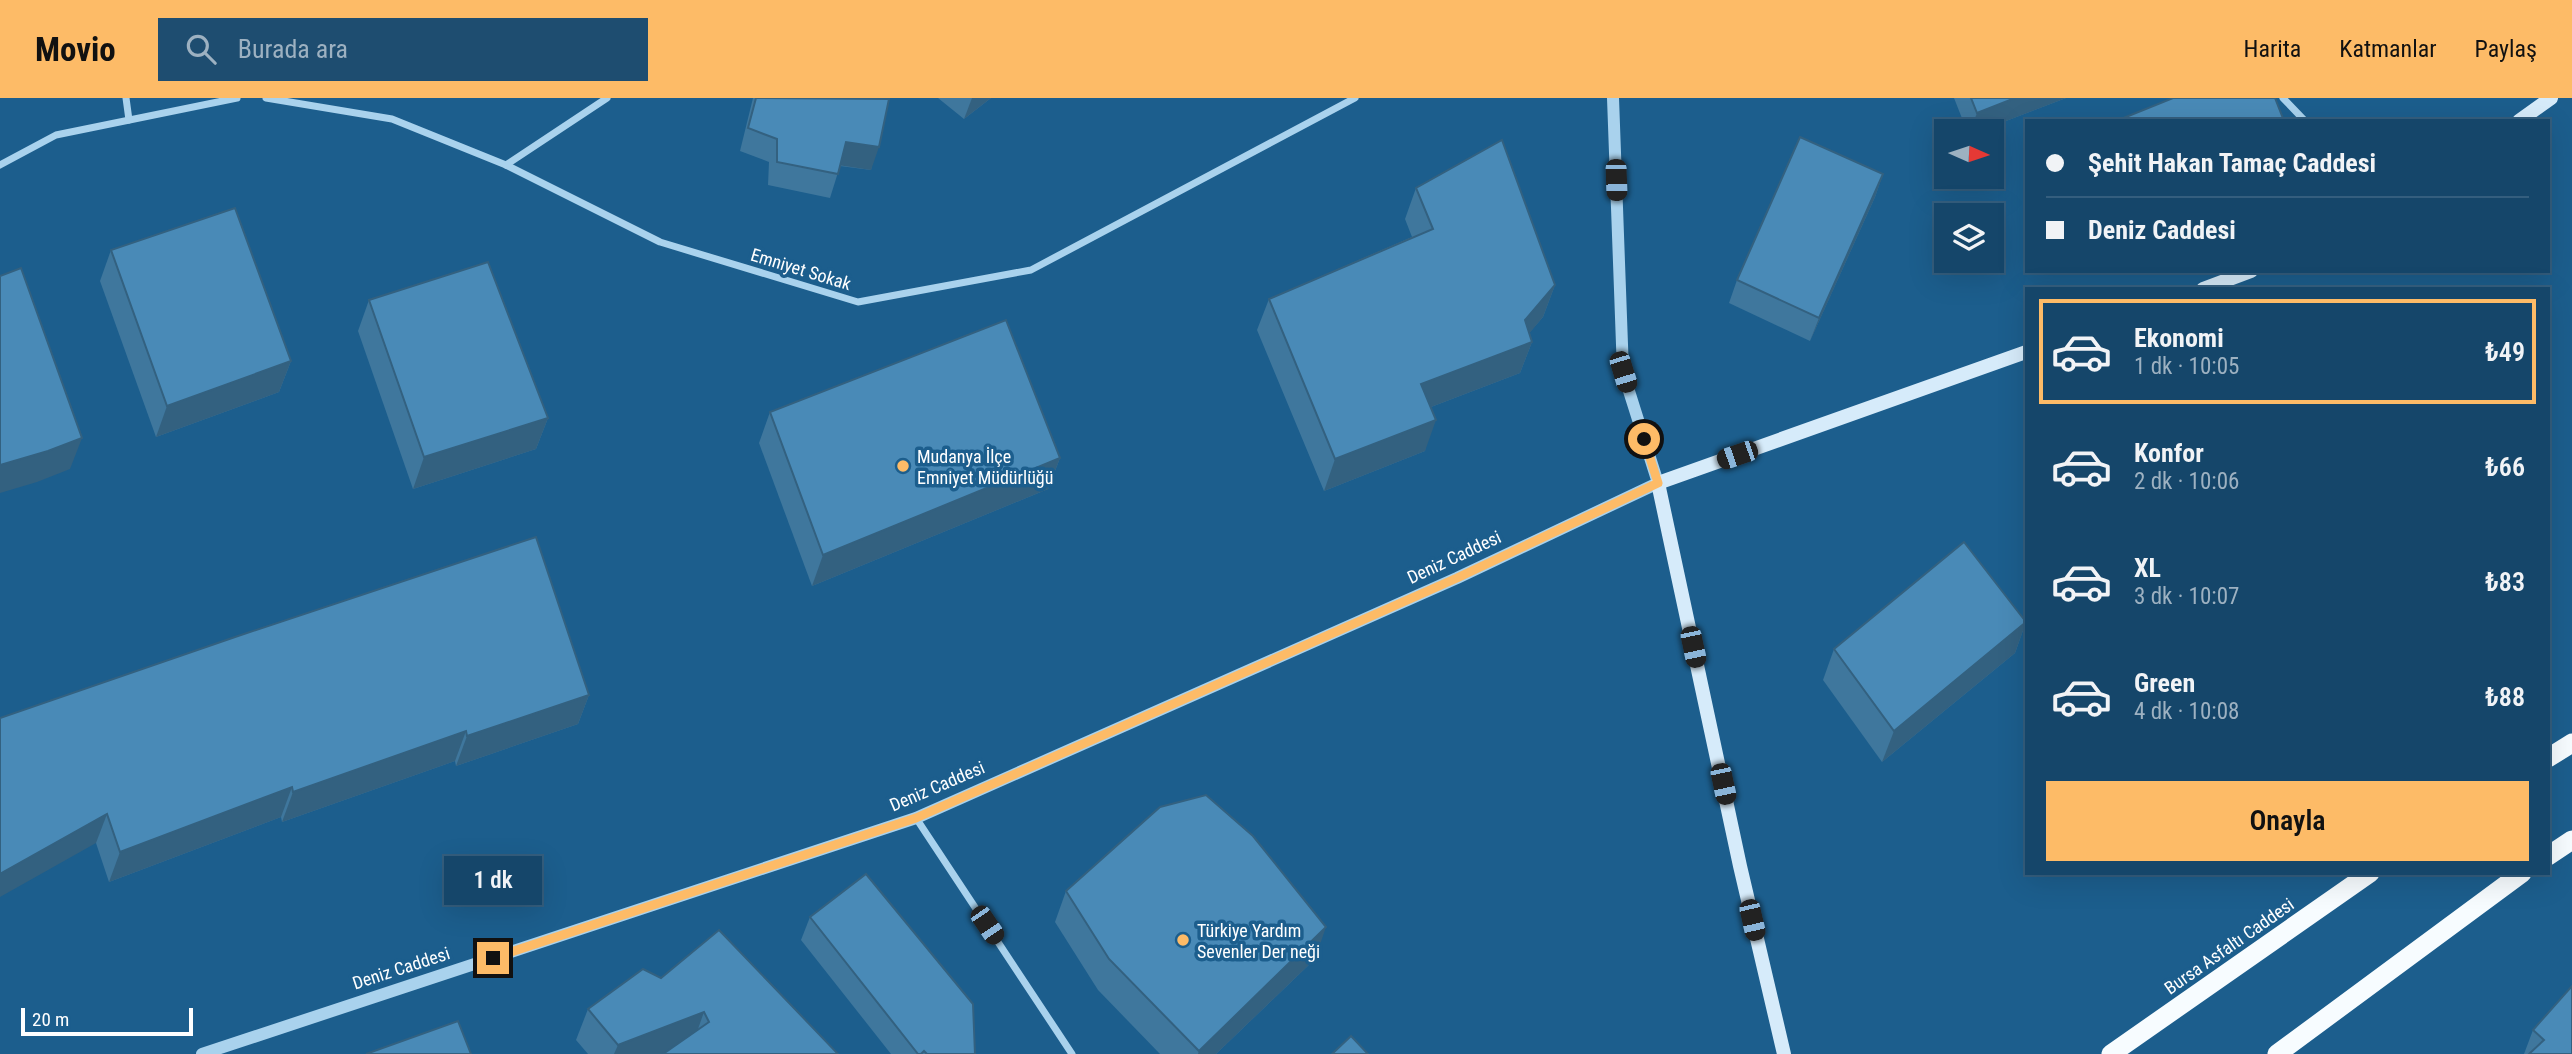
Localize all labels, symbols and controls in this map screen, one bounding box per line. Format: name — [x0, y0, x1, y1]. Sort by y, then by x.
search box — [158, 18, 648, 81]
text: Movio — [35, 30, 116, 69]
icon: search — [182, 30, 220, 68]
text: Burada ara — [238, 34, 348, 64]
text: Harita — [2244, 35, 2301, 63]
text: Katmanlar — [2339, 35, 2437, 63]
text: Paylaş — [2475, 35, 2537, 63]
north arrow — [1934, 119, 2004, 189]
map controls — [1934, 119, 2004, 273]
text: Şehit Hakan Tamaç Caddesi — [2088, 148, 2376, 178]
car — [1605, 159, 1628, 201]
button: layers — [1934, 203, 2004, 273]
text: Deniz Caddesi — [2088, 215, 2236, 245]
street label: Emniyet Sokak — [748, 244, 854, 294]
icon: car — [2050, 320, 2113, 383]
text: Ekonomi — [2134, 323, 2224, 353]
text: ₺49 — [2485, 337, 2525, 367]
car — [1607, 349, 1640, 395]
text: 1 dk · 10:05 — [2134, 353, 2239, 380]
route start — [1628, 423, 1660, 455]
icon: car — [2050, 435, 2113, 498]
car — [1714, 438, 1761, 472]
text: Konfor — [2134, 438, 2204, 468]
place label: Mudanya İlçe Emniyet Müdürlüğü — [917, 446, 1053, 488]
text: ₺66 — [2485, 452, 2525, 482]
marker: Mudanya İlçe Emniyet Müdürlüğü — [895, 458, 911, 474]
text: 2 dk · 10:06 — [2134, 468, 2239, 495]
street label: Deniz Caddesi — [1404, 526, 1504, 588]
icon: car — [2050, 550, 2113, 613]
text: XL — [2134, 553, 2161, 583]
text: ₺83 — [2485, 567, 2525, 597]
text: 3 dk · 10:07 — [2134, 583, 2239, 610]
car — [1679, 624, 1708, 670]
icon: car — [2050, 665, 2113, 728]
text: Green — [2134, 668, 2195, 698]
text: ₺88 — [2485, 682, 2525, 712]
text: 4 dk · 10:08 — [2134, 698, 2239, 725]
street label: Deniz Caddesi — [886, 757, 988, 815]
car — [1709, 761, 1738, 807]
button: Onayla — [2046, 781, 2529, 861]
callout: 1 dk — [444, 856, 542, 906]
text: 1 dk — [473, 867, 513, 894]
street label: Bursa Asfaltı Caddesi — [2160, 893, 2298, 999]
car — [1738, 897, 1767, 943]
car — [967, 902, 1008, 948]
place label: Türkiye Yardım Sevenler Der neği — [1197, 920, 1320, 962]
marker: Türkiye Yardım Sevenler Der neği — [1175, 932, 1191, 948]
street label: Deniz Caddesi — [350, 942, 452, 994]
route end — [477, 942, 509, 974]
scale bar — [21, 1005, 192, 1037]
text: 20 m — [32, 1008, 69, 1031]

